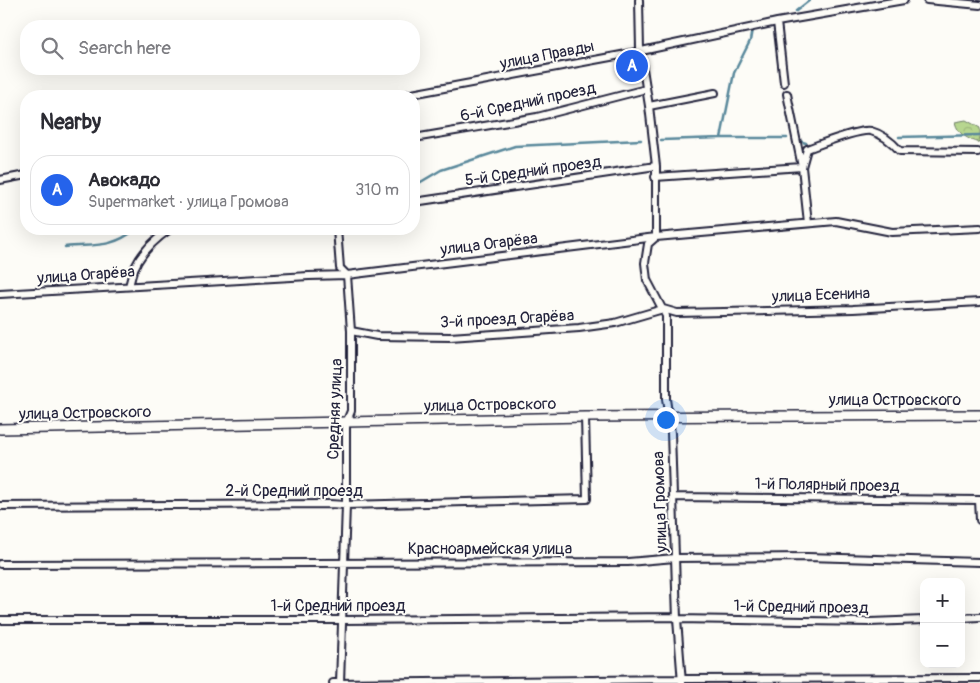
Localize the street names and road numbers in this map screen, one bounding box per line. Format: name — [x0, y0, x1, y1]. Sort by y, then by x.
street label: улица Правды — [497, 36, 596, 74]
street label: 6-й Средний проезд — [458, 78, 598, 126]
street label: 5-й Средний проезд — [464, 151, 603, 190]
street label: улица Огарёва — [438, 228, 539, 260]
street label: улица Огарёва — [35, 262, 136, 288]
street label: улица Есенина — [771, 283, 870, 307]
street label: 3-й проезд Огарёва — [439, 305, 575, 333]
street label: Средняя улица — [323, 358, 347, 460]
street label: улица Островского — [828, 390, 962, 410]
street label: улица Островского — [423, 394, 557, 416]
street label: улица Островского — [18, 402, 152, 424]
street label: улица Громова — [648, 451, 672, 554]
street label: 1-й Полярный проезд — [754, 474, 900, 496]
street label: 2-й Средний проезд — [225, 481, 363, 501]
street label: Красноармейская улица — [408, 539, 572, 559]
street label: 1-й Средний проезд — [271, 596, 406, 616]
street label: 1-й Средний проезд — [733, 596, 869, 618]

